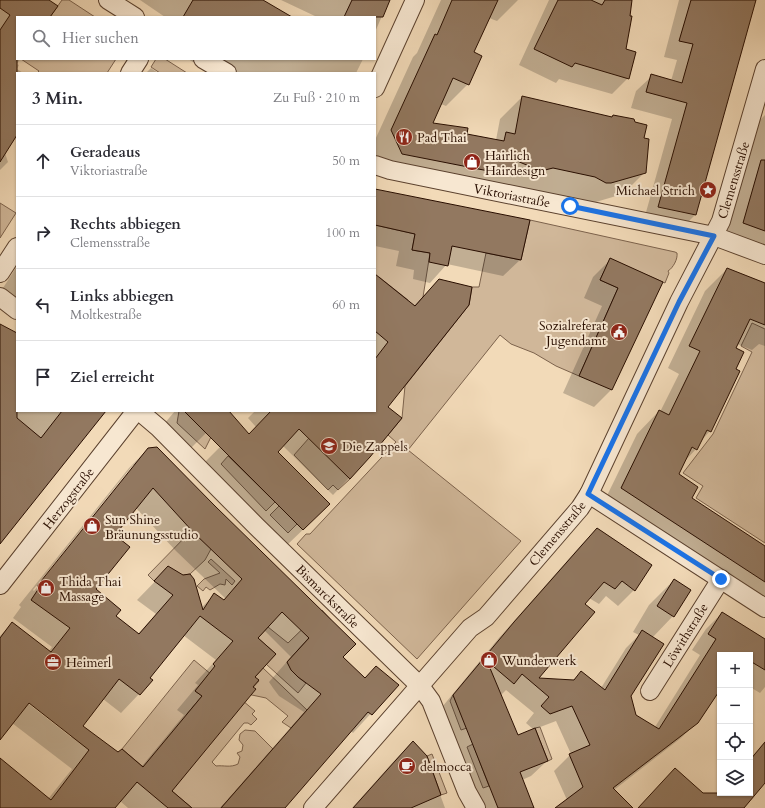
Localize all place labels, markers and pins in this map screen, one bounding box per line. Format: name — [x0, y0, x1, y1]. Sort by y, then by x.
restaurant icon: Pad Thai — [394, 127, 414, 147]
place label: Pad Thai — [417, 129, 467, 147]
place label: Hairlich Hairdesign — [485, 147, 546, 180]
shop icon: Hairlich Hairdesign — [462, 152, 482, 172]
place icon: Michael Strich — [698, 180, 718, 200]
place label: Michael Strich — [616, 182, 695, 200]
place label: Sozialreferat Jugendamt — [539, 317, 606, 350]
public building icon: Sozialreferat Jugendamt — [609, 322, 629, 342]
school or university icon: Die Zappels — [319, 436, 339, 456]
place label: Die Zappels — [342, 438, 408, 456]
place label: Sun Shine Bräunungsstudio — [105, 511, 198, 544]
shop icon: Sun Shine Bräunungsstudio — [82, 516, 102, 536]
place label: Thida Thai Massage — [59, 573, 122, 606]
shop icon: Thida Thai Massage — [36, 578, 56, 598]
shop icon: Wunderwerk — [479, 650, 499, 670]
office icon: Heimerl — [43, 652, 63, 672]
place label: Wunderwerk — [501, 652, 577, 670]
place label: Heimerl — [66, 654, 112, 672]
cafe icon: delmocca — [397, 756, 417, 776]
place label: delmocca — [420, 758, 472, 776]

